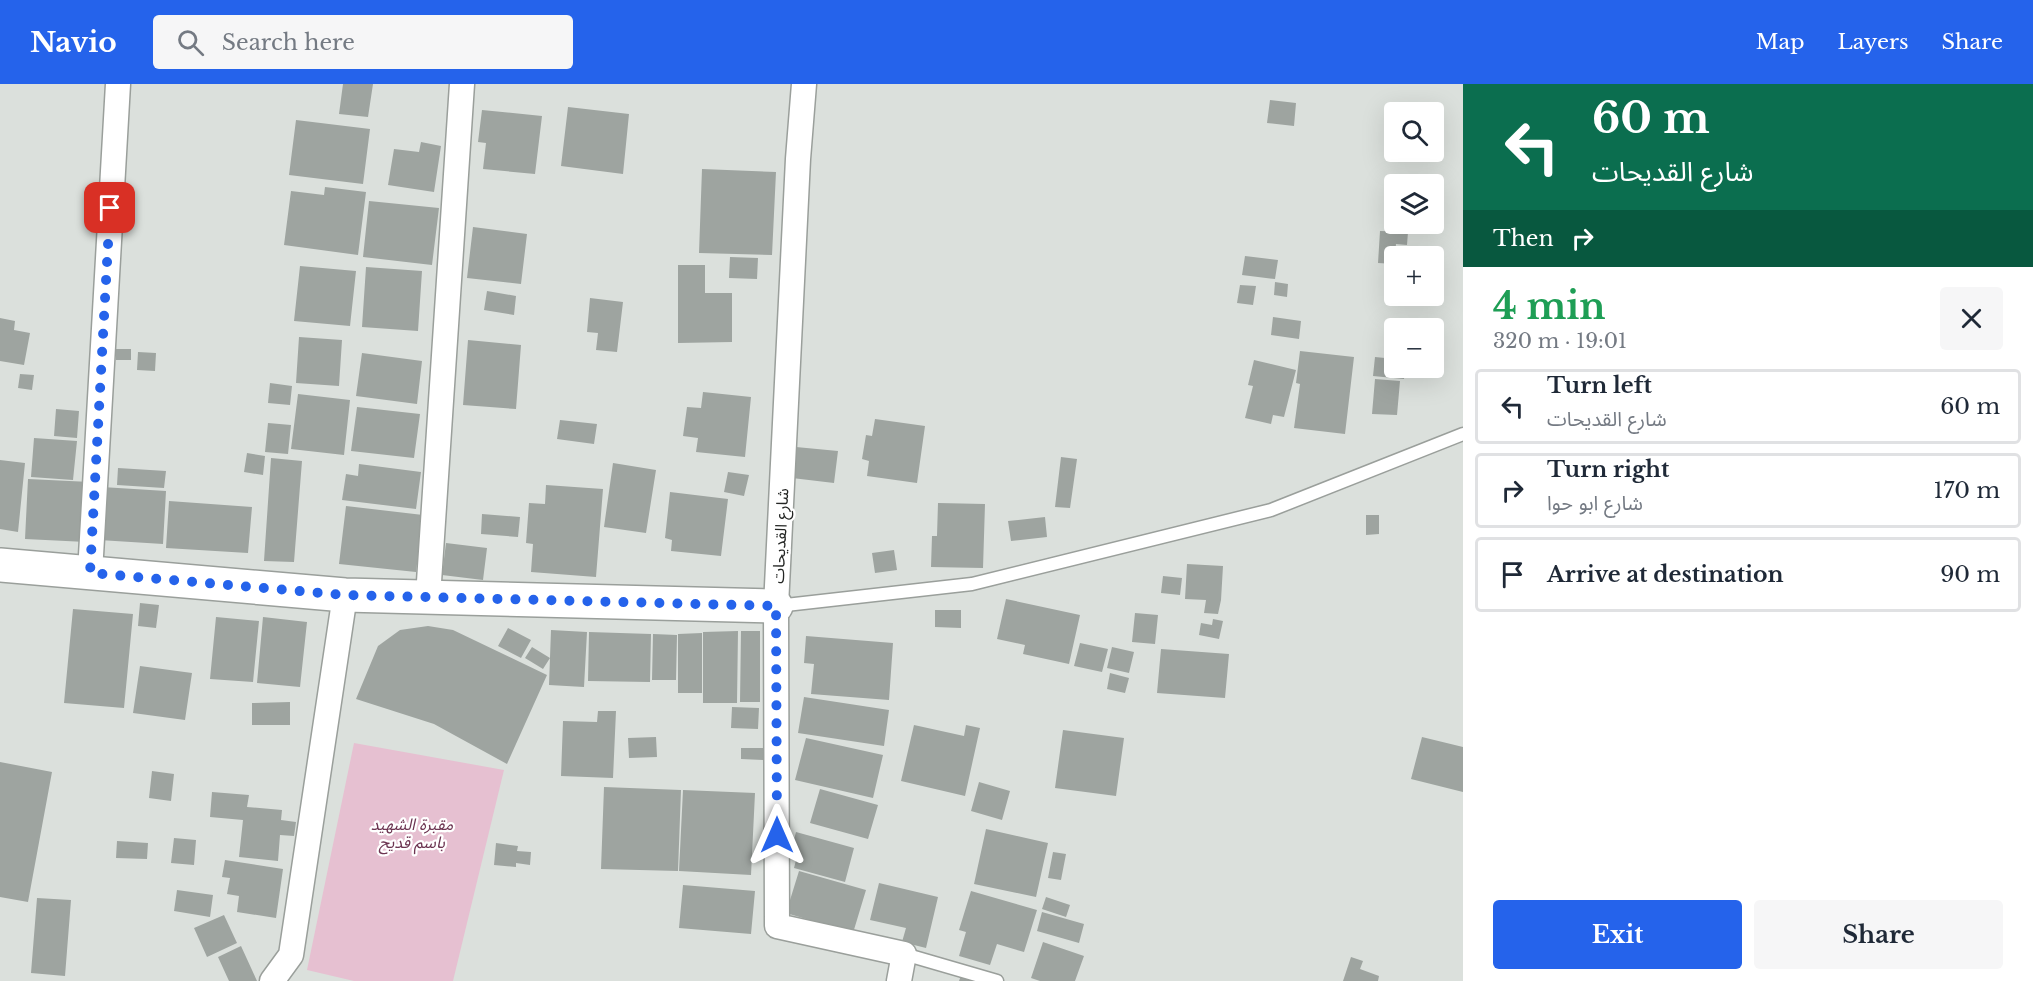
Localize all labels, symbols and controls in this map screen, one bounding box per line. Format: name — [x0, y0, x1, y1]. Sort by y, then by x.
search box — [153, 15, 573, 69]
text: Navio — [30, 25, 117, 60]
icon: search — [174, 26, 207, 59]
text: Search here — [222, 29, 355, 56]
text: Map — [1756, 29, 1805, 55]
text: Layers — [1838, 29, 1909, 55]
text: Share — [1942, 29, 2003, 55]
text: 60 m — [1592, 92, 1710, 144]
map controls — [1384, 102, 1444, 378]
button: search — [1384, 102, 1444, 162]
icon: left — [1493, 108, 1571, 186]
text: شارع القديحات — [1592, 155, 1754, 188]
button: layers — [1384, 174, 1444, 234]
pin — [84, 182, 135, 233]
icon: arrive — [93, 191, 126, 224]
icon: right — [1566, 222, 1599, 255]
text: Then — [1493, 225, 1554, 252]
button: + — [1384, 246, 1444, 306]
text: 4 min — [1493, 284, 1605, 329]
button: close — [1940, 287, 2003, 350]
button: − — [1384, 318, 1444, 378]
text: 320 m · 19:01 — [1493, 329, 1627, 353]
text: Turn left — [1547, 372, 1652, 399]
icon: left — [1496, 390, 1529, 423]
text: 60 m — [1940, 393, 2000, 420]
text: شارع القديحات — [1547, 407, 1667, 431]
text: Turn right — [1547, 456, 1669, 483]
icon: right — [1496, 474, 1529, 507]
text: 170 m — [1934, 477, 2000, 504]
street label: شارع القديحات — [768, 488, 795, 584]
text: شارع ابو حوا — [1547, 491, 1643, 515]
icon: arrive — [1496, 558, 1529, 591]
text: Arrive at destination — [1547, 561, 1784, 588]
text: 90 m — [1940, 561, 2000, 588]
position arrow — [745, 803, 809, 867]
park label: مقبرة الشهيد باسم قديح — [371, 814, 454, 855]
button: Exit — [1493, 900, 1742, 969]
button: Share — [1754, 900, 2003, 969]

